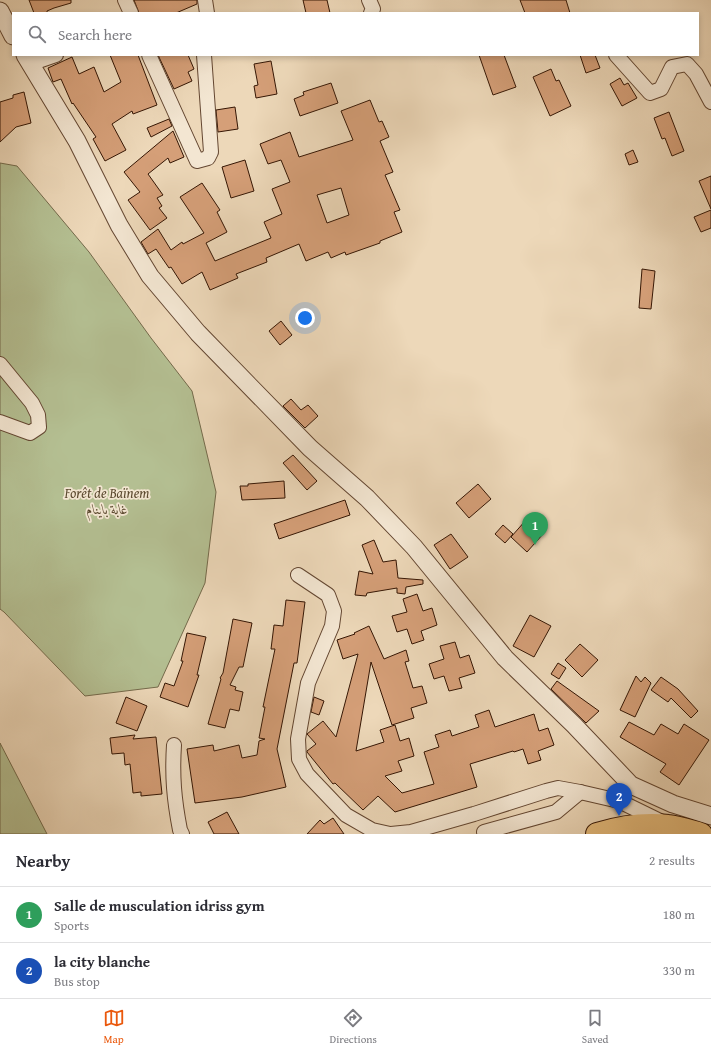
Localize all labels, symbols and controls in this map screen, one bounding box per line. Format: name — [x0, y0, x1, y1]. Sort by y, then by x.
search box — [12, 12, 699, 56]
icon: search — [26, 23, 48, 45]
text: Search here — [58, 24, 132, 45]
your location — [295, 308, 315, 328]
park label: Forêt de Baïnem غابة باينام — [63, 483, 150, 522]
pin: 1 — [522, 512, 548, 545]
pin: 2 — [606, 783, 632, 816]
text: Nearby — [16, 848, 70, 873]
text: 2 results — [649, 851, 695, 870]
text: Salle de musculation idriss gym — [54, 895, 265, 916]
text: 1 — [26, 905, 32, 924]
text: 180 m — [663, 905, 695, 924]
text: Sports — [54, 916, 89, 935]
text: la city blanche — [54, 951, 150, 972]
text: 2 — [26, 961, 32, 980]
text: 330 m — [663, 961, 695, 980]
text: Bus stop — [54, 972, 100, 991]
tab: Map — [103, 1007, 125, 1047]
tab: Directions — [330, 1007, 377, 1047]
tab: Saved — [582, 1007, 608, 1047]

